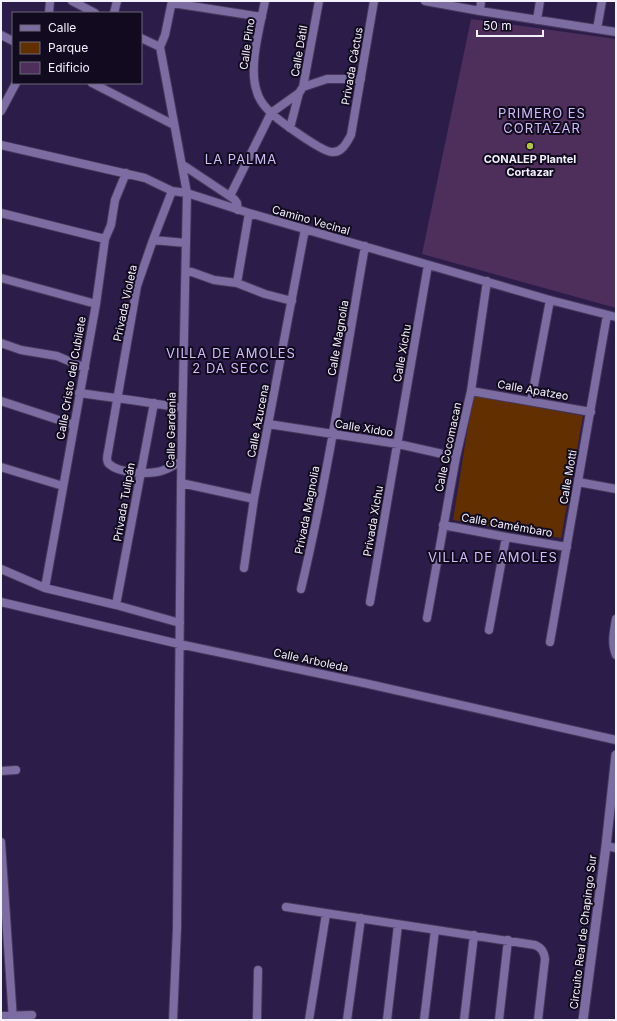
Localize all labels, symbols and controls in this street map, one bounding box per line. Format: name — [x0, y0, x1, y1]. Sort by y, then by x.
legend — [12, 12, 142, 84]
scale bar — [477, 12, 543, 38]
street label: Calle Pino — [236, 17, 258, 71]
text: 50 m — [483, 18, 512, 33]
text: Calle — [48, 20, 76, 35]
street label: Calle Dátil — [288, 24, 310, 78]
street label: Privada Cáctus — [338, 26, 366, 106]
text: Parque — [48, 40, 88, 55]
text: Edificio — [48, 60, 90, 75]
district label: PRIMERO ES CORTAZAR — [498, 105, 586, 136]
marker: CONALEP Plantel Cortazar — [525, 141, 535, 151]
district label: LA PALMA — [205, 151, 277, 167]
place label: CONALEP Plantel Cortazar — [484, 152, 576, 179]
street label: Camino Vecinal — [270, 202, 352, 238]
street label: Privada Violeta — [110, 263, 140, 343]
street label: Calle Magnolia — [324, 299, 352, 377]
street label: Calle Cristo del Cubilete — [53, 315, 89, 441]
street label: Calle Xichu — [390, 323, 414, 383]
district label: VILLA DE AMOLES 2 DA SECC — [166, 345, 296, 376]
street label: Calle Apatzeo — [496, 377, 570, 403]
street label: Calle Azucena — [244, 383, 272, 459]
street label: Calle Gardenia — [163, 392, 179, 468]
street label: Calle Cocomacan — [432, 401, 464, 493]
street label: Calle Xidoo — [334, 416, 395, 440]
street label: Calle Motti — [556, 449, 580, 505]
street label: Privada Tulipán — [110, 461, 138, 543]
street label: Privada Magnolia — [292, 465, 322, 555]
street label: Privada Xichu — [360, 484, 386, 558]
street label: Calle Camémbaro — [460, 510, 554, 540]
district label: VILLA DE AMOLES — [428, 549, 558, 565]
street label: Calle Arboleda — [272, 645, 350, 675]
street label: Circuito Real de Chapingo Sur — [567, 854, 599, 1010]

